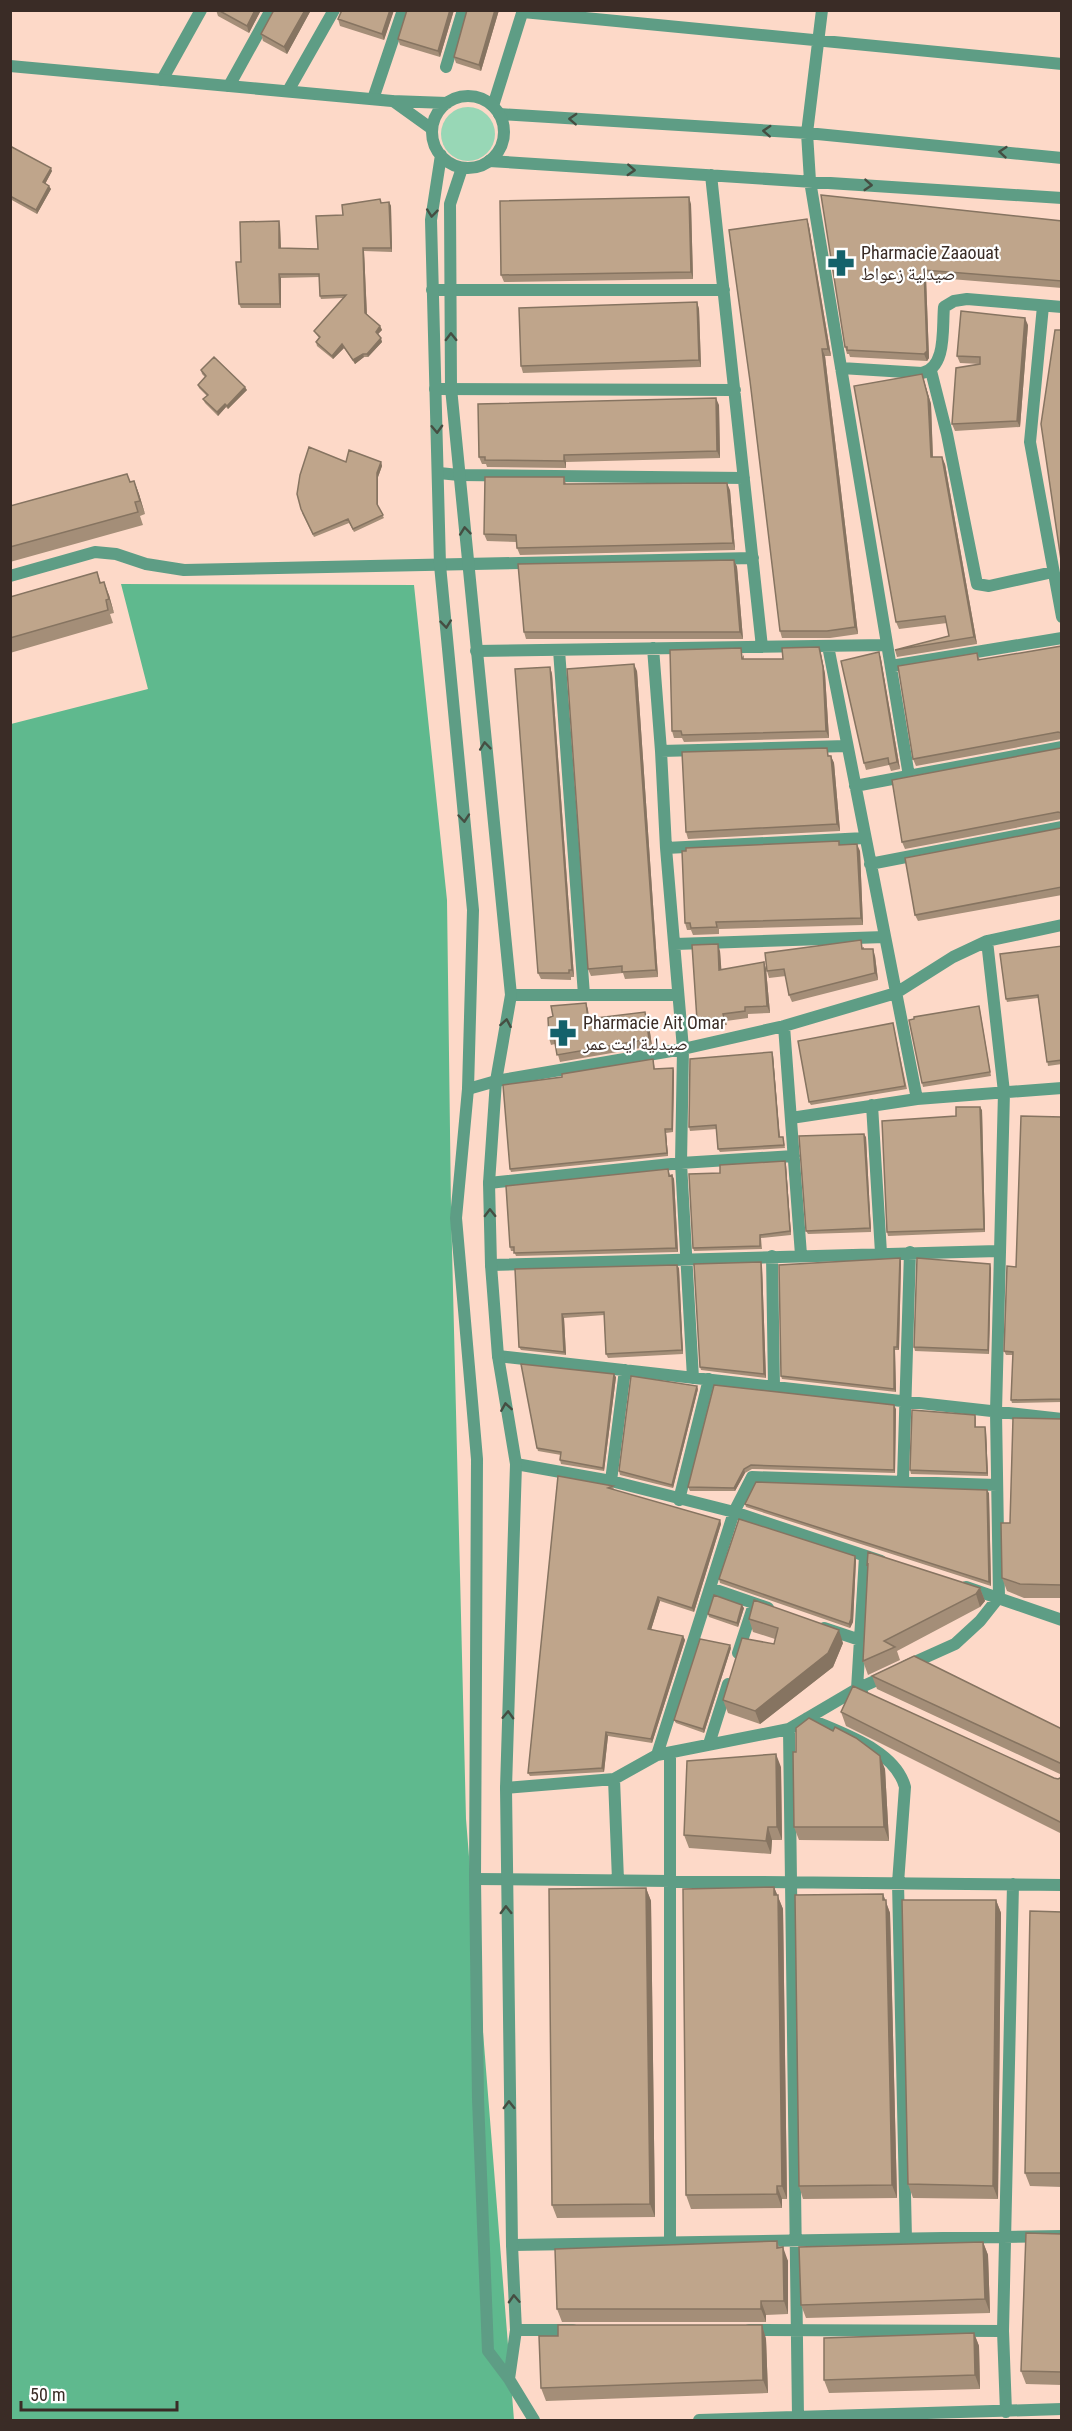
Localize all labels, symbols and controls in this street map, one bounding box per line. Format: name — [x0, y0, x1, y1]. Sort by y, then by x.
one-way arrow — [568, 112, 577, 125]
one-way arrow — [763, 124, 772, 137]
one-way arrow — [999, 146, 1008, 159]
one-way arrow — [627, 163, 636, 176]
one-way arrow — [863, 178, 872, 191]
one-way arrow — [426, 209, 439, 218]
place label: Pharmacie Zaaouat صيدلية زعواط — [861, 242, 999, 284]
pharmacy icon: Pharmacie Zaaouat صيدلية زعواط — [826, 248, 856, 278]
one-way arrow — [445, 332, 457, 341]
one-way arrow — [431, 424, 444, 433]
one-way arrow — [459, 527, 472, 536]
one-way arrow — [439, 619, 452, 628]
one-way arrow — [480, 742, 492, 751]
one-way arrow — [457, 813, 470, 822]
place label: Pharmacie Ait Omar صيدلية ايت عمر — [582, 1012, 726, 1054]
pharmacy icon: Pharmacie Ait Omar صيدلية ايت عمر — [548, 1018, 578, 1048]
one-way arrow — [500, 1019, 512, 1028]
one-way arrow — [484, 1208, 496, 1217]
one-way arrow — [501, 1402, 513, 1411]
one-way arrow — [502, 1710, 515, 1719]
one-way arrow — [500, 1905, 512, 1914]
one-way arrow — [503, 2100, 516, 2109]
one-way arrow — [508, 2295, 521, 2304]
scale bar — [21, 2374, 177, 2412]
text: 50 m — [30, 2384, 65, 2405]

